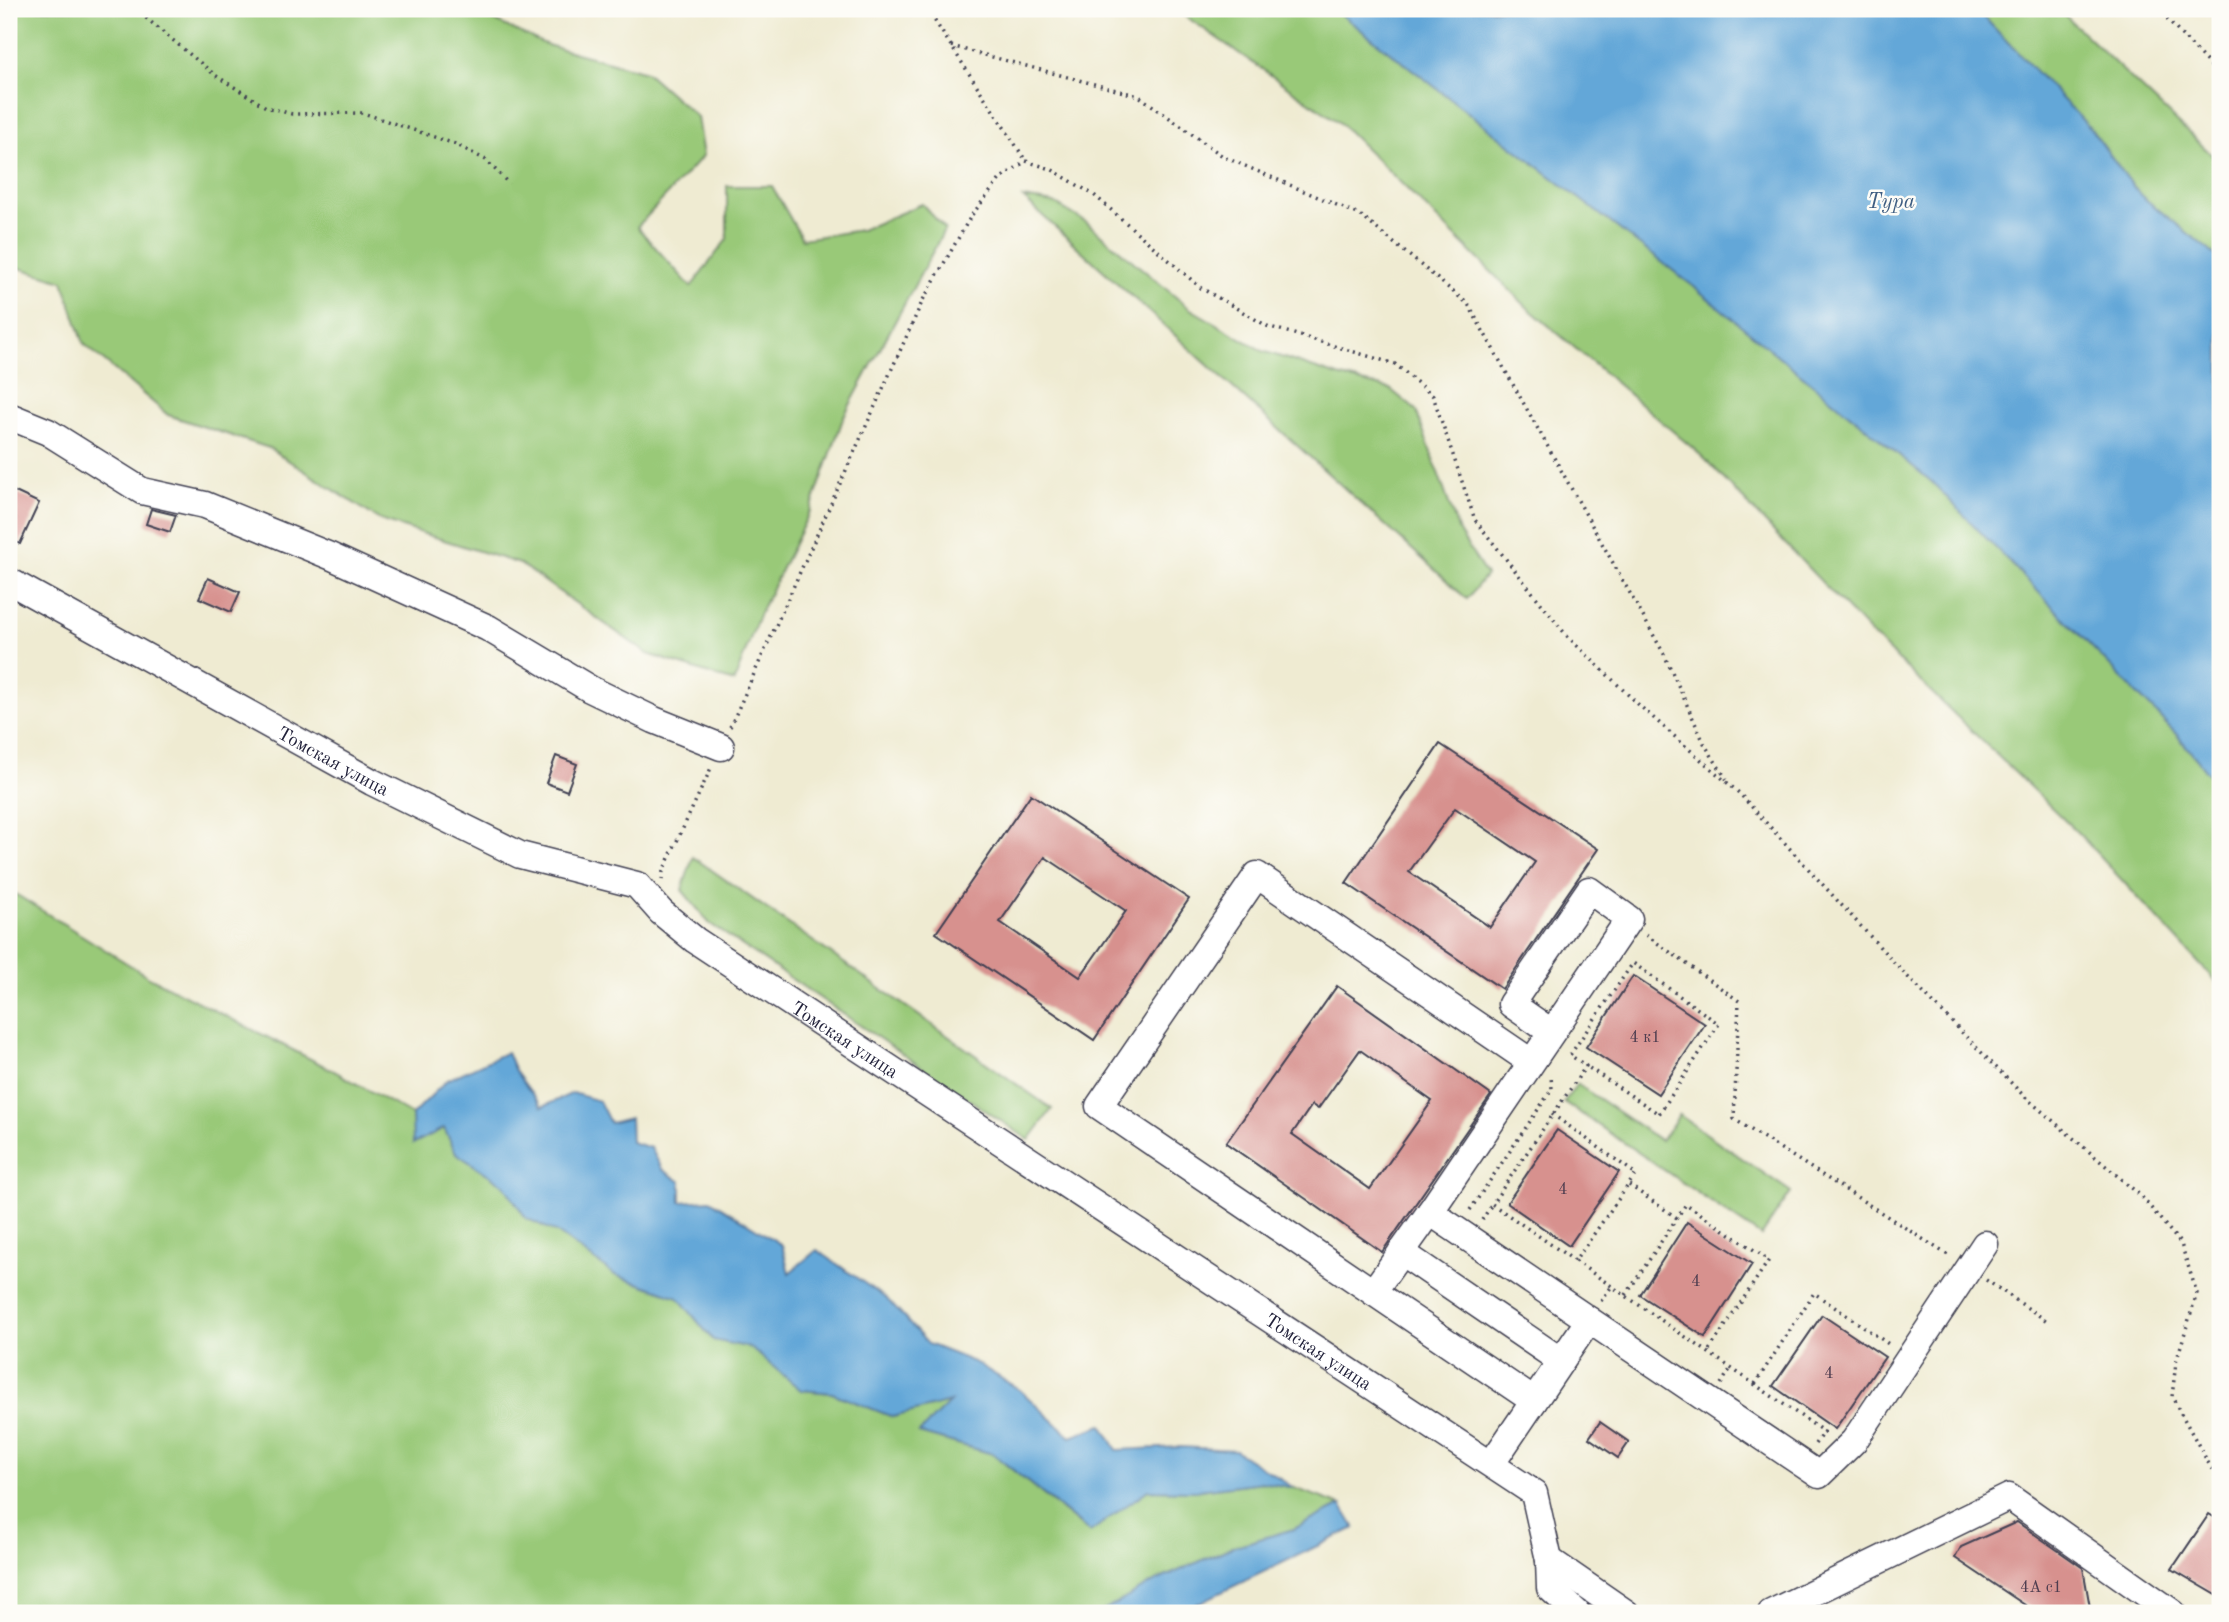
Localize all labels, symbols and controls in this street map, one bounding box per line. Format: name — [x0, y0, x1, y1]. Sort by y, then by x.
water label: Тура — [1867, 192, 1915, 213]
street label: Томская улица — [274, 725, 392, 801]
street label: Томская улица — [787, 999, 901, 1084]
house number: 4 к1 — [1629, 1030, 1661, 1046]
house number: 4 — [1558, 1182, 1568, 1198]
house number: 4 — [1691, 1274, 1701, 1290]
street label: Томская улица — [1261, 1311, 1375, 1396]
house number: 4 — [1824, 1366, 1834, 1382]
house number: 4А с1 — [2020, 1580, 2062, 1596]

